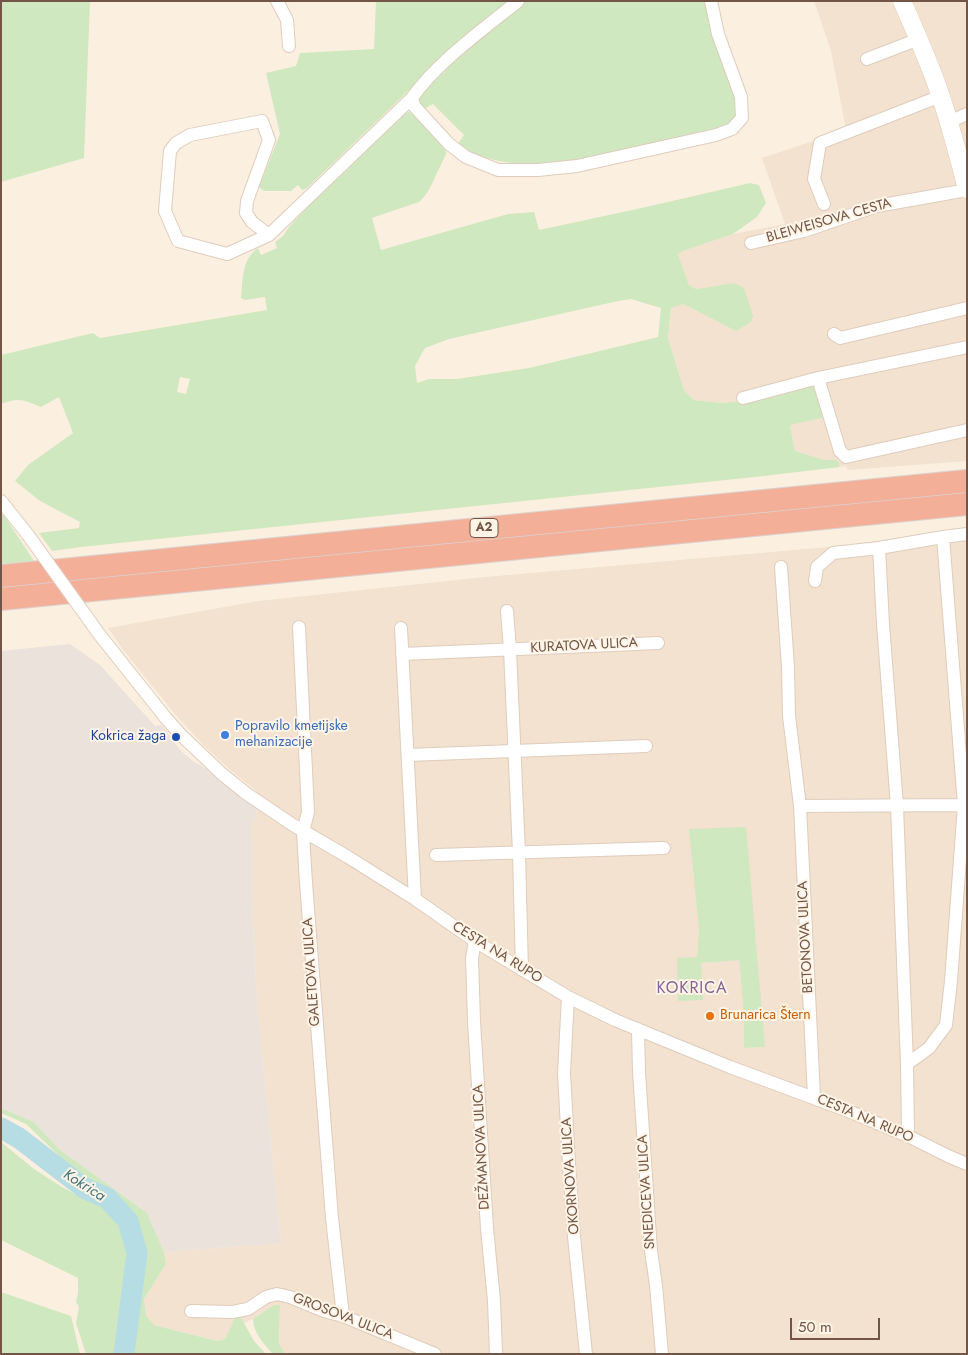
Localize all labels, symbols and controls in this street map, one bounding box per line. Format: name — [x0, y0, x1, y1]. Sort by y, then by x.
street label: BLEIWEISOVA CESTA — [765, 195, 893, 247]
road number: A2 — [470, 518, 498, 538]
street label: KURATOVA ULICA — [530, 635, 638, 657]
place label: Popravilo kmetijske mehanizacije — [235, 719, 348, 752]
place label: Kokrica žaga — [91, 729, 166, 745]
marker: Popravilo kmetijske mehanizacije — [219, 729, 231, 741]
marker: Kokrica žaga — [170, 731, 182, 743]
street label: BETONOVA ULICA — [795, 881, 817, 993]
street label: GALETOVA ULICA — [300, 917, 324, 1027]
street label: CESTA NA RUPO — [449, 919, 545, 987]
district label: KOKRICA — [656, 979, 728, 999]
place label: Brunarica Štern — [720, 1008, 811, 1024]
marker: Brunarica Štern — [704, 1010, 716, 1022]
street label: DEŽMANOVA ULICA — [470, 1084, 494, 1210]
street label: CESTA NA RUPO — [814, 1091, 916, 1147]
street label: OKORNOVA ULICA — [559, 1117, 583, 1235]
street label: SNEDICEVA ULICA — [635, 1134, 659, 1250]
water label: Kokrica — [60, 1166, 108, 1206]
street label: GROSOVA ULICA — [290, 1290, 396, 1344]
scale bar — [793, 1308, 883, 1340]
text: 50 m — [798, 1316, 832, 1338]

